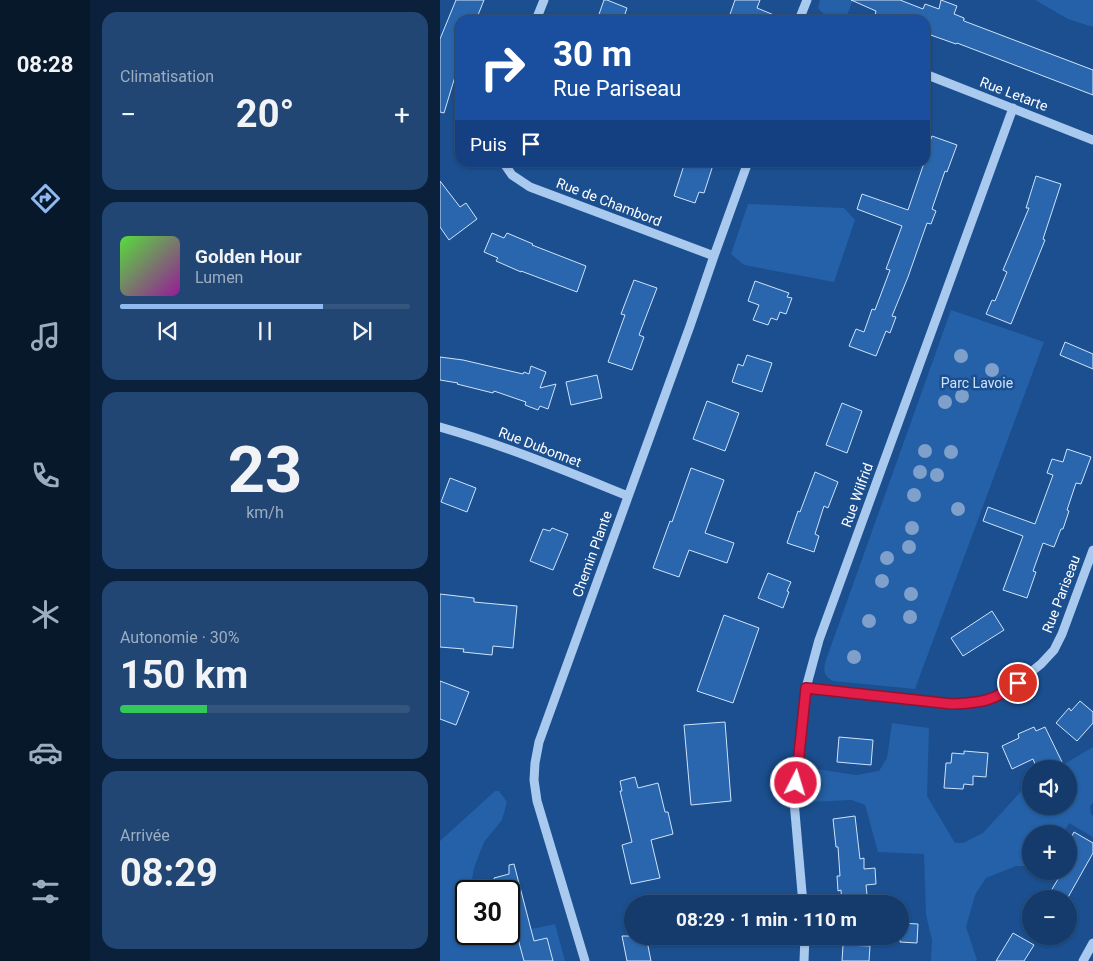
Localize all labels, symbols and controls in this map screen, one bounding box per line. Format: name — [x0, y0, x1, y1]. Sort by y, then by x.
text: 30 m — [553, 34, 632, 75]
icon: right — [470, 35, 535, 100]
text: 08:28 — [17, 52, 73, 77]
text: Climatisation — [120, 67, 214, 86]
street label: Rue Letarte — [978, 74, 1050, 114]
text: Rue Pariseau — [553, 76, 681, 101]
text: 20° — [236, 92, 294, 136]
text: − — [120, 98, 136, 131]
text: + — [394, 98, 410, 131]
icon: arrive — [517, 130, 545, 158]
text: Puis — [470, 133, 507, 156]
street label: Rue de Chambord — [554, 175, 664, 229]
icon: directions — [28, 181, 63, 216]
text: Golden Hour — [195, 245, 302, 268]
text: Lumen — [195, 268, 243, 287]
icon: previous — [154, 317, 182, 345]
icon: pause — [251, 317, 279, 345]
icon: next — [348, 317, 376, 345]
icon: music — [28, 319, 63, 354]
park label: Parc Lavoie — [941, 375, 1013, 391]
street label: Rue Dubonnet — [496, 424, 584, 470]
text: 23 — [228, 432, 302, 508]
icon: phone — [28, 458, 63, 493]
street label: Rue Wilfrid — [838, 461, 876, 529]
text: km/h — [246, 503, 284, 522]
street label: Chemin Plante — [569, 509, 615, 599]
street label: Rue Pariseau — [1039, 553, 1083, 635]
icon: climate — [28, 597, 63, 632]
text: Autonomie · 30% — [120, 628, 240, 647]
text: 150 km — [120, 653, 248, 697]
pin — [997, 662, 1039, 704]
icon: arrive — [1004, 669, 1032, 697]
icon: car — [28, 735, 63, 770]
position arrow — [769, 756, 821, 808]
map controls — [1022, 760, 1077, 945]
button: sound — [1022, 760, 1077, 815]
button: + — [1022, 825, 1077, 880]
text: Arrivée — [120, 826, 170, 845]
text: 08:29 — [120, 851, 218, 895]
icon: filters — [28, 874, 63, 909]
speed limit sign: 30 — [455, 880, 520, 945]
button: − — [1022, 890, 1077, 945]
text: 08:29 · 1 min · 110 m — [676, 908, 857, 931]

